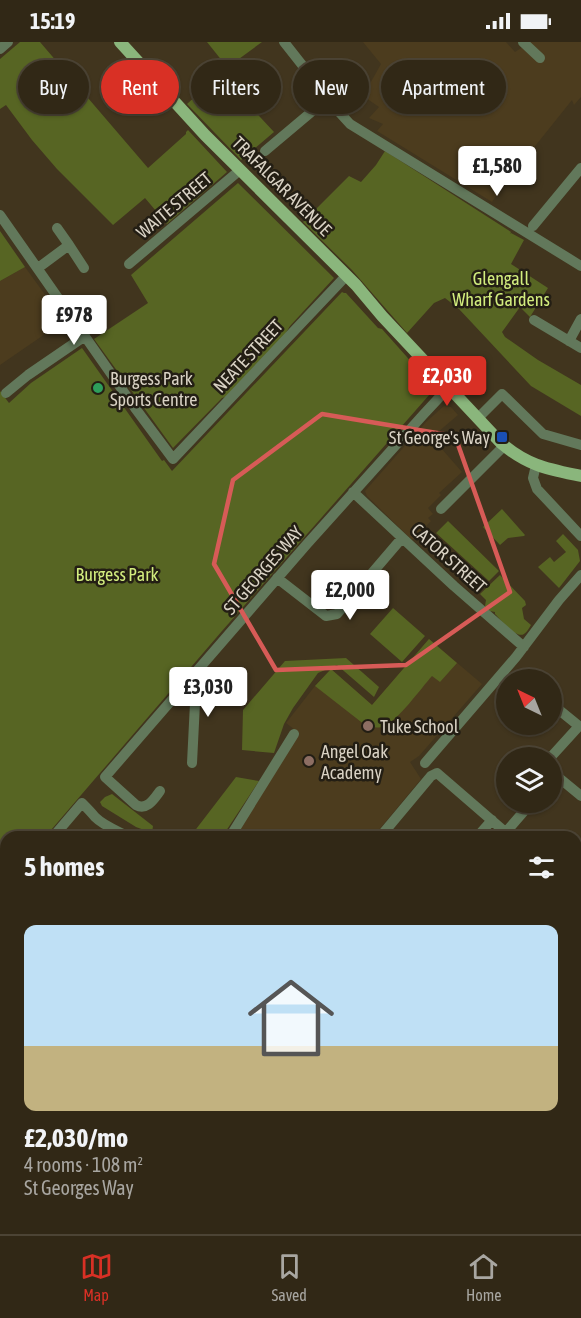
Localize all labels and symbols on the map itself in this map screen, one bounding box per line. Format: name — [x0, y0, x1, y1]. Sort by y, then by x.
street label: TRAFALGAR AVENUE — [228, 132, 336, 240]
pin: £1,580 — [448, 146, 546, 197]
street label: WAITE STREET — [132, 167, 216, 243]
park label: Glengall Wharf Gardens — [452, 268, 550, 310]
pin: £978 — [38, 295, 110, 346]
street label: NEATE STREET — [209, 315, 287, 397]
pin: £2,030 — [398, 356, 496, 407]
place label: Burgess Park Sports Centre — [110, 368, 197, 410]
marker: Burgess Park Sports Centre — [91, 381, 105, 395]
place label: St George's Way — [389, 427, 490, 448]
marker: St George's Way — [495, 430, 509, 444]
street label: CATOR STREET — [407, 519, 491, 597]
street label: ST GEORGES WAY — [219, 521, 307, 619]
park label: Burgess Park — [76, 564, 158, 585]
pin: £2,000 — [301, 570, 399, 621]
pin: £3,030 — [159, 667, 257, 718]
north arrow — [496, 669, 562, 735]
place label: Tuke School — [380, 716, 459, 737]
marker: Tuke School — [361, 719, 375, 733]
place label: Angel Oak Academy — [321, 741, 388, 783]
marker: Angel Oak Academy — [302, 754, 316, 768]

